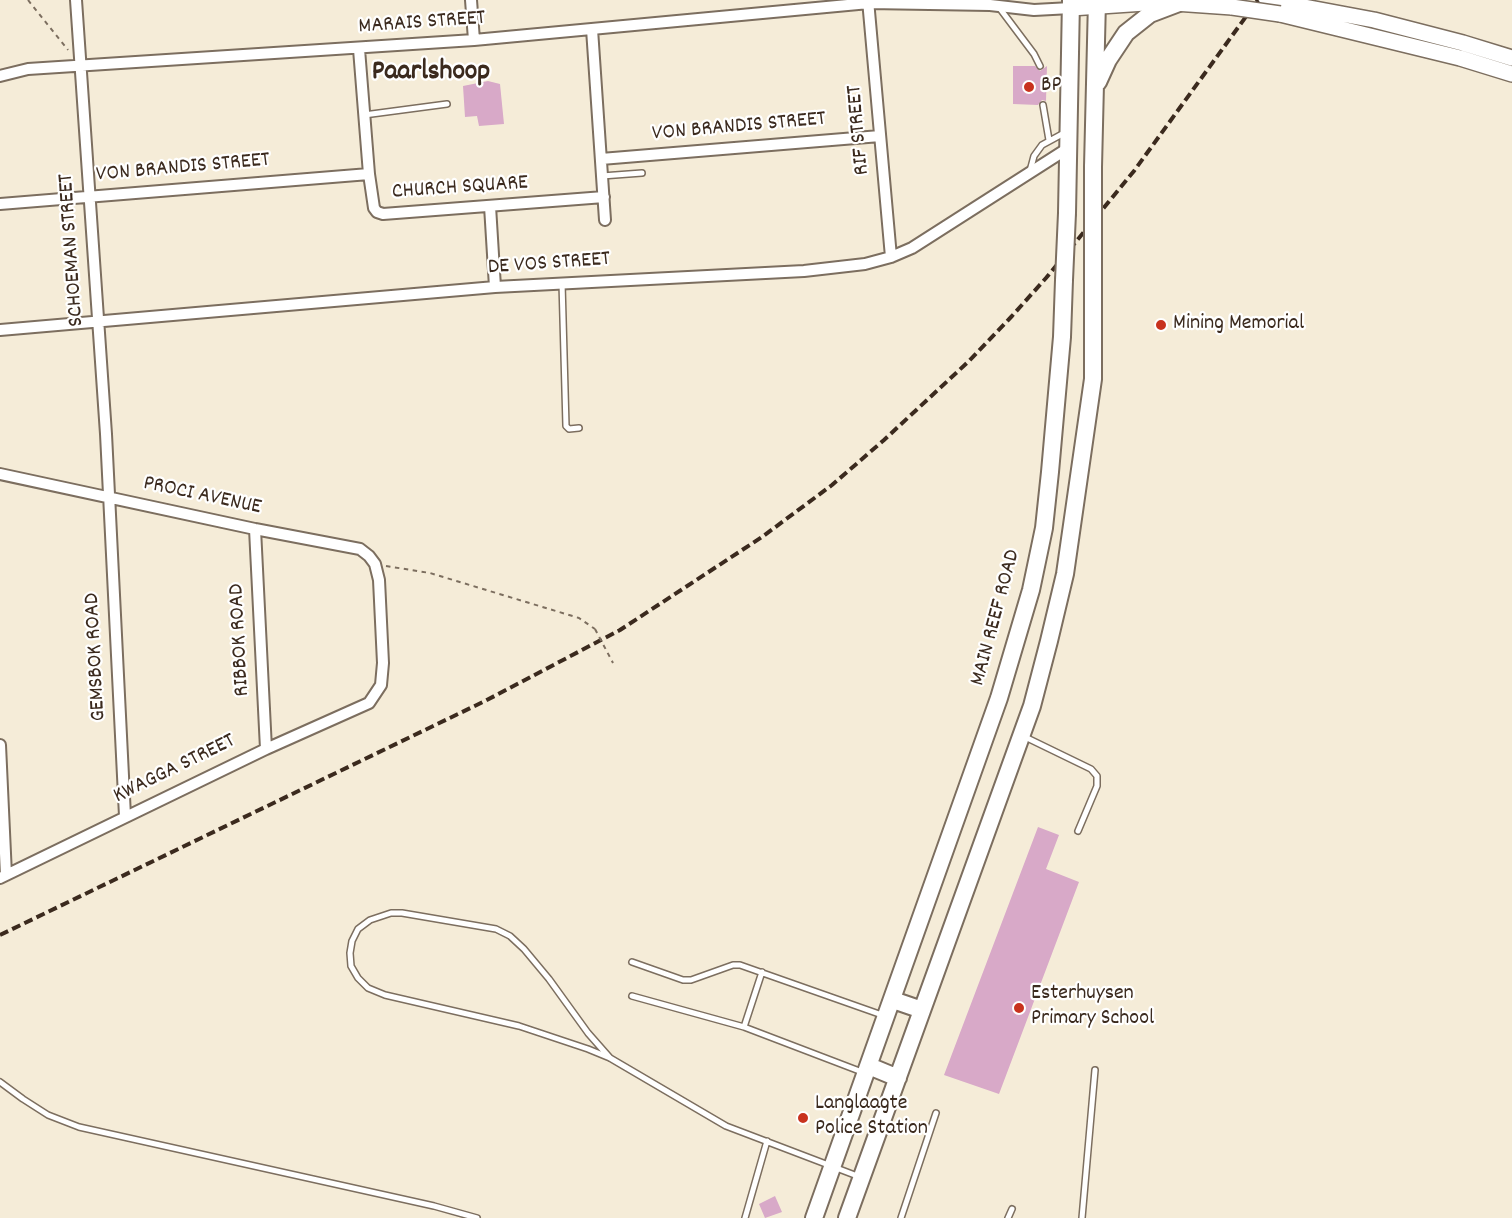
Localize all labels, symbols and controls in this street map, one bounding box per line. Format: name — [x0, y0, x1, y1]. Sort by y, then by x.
street label: MARAIS STREET — [358, 6, 486, 42]
district label: Paarlshoop — [372, 57, 490, 91]
place label: BP — [1041, 74, 1061, 100]
marker: BP — [1022, 80, 1036, 94]
street label: RIF STREET — [843, 84, 877, 176]
street label: VON BRANDIS STREET — [651, 107, 827, 149]
street label: VON BRANDIS STREET — [95, 148, 271, 190]
street label: CHURCH SQUARE — [391, 171, 529, 207]
street label: SCHOEMAN STREET — [54, 173, 92, 327]
street label: DE VOS STREET — [487, 248, 611, 282]
place label: Mining Memorial — [1173, 312, 1304, 338]
marker: Mining Memorial — [1154, 318, 1168, 332]
street label: PROCI AVENUE — [141, 472, 263, 522]
street label: MAIN REEF ROAD — [966, 547, 1028, 689]
street label: RIBBOK ROAD — [225, 583, 257, 697]
street label: GEMSBOK ROAD — [80, 592, 114, 722]
street label: KWAGGA STREET — [110, 729, 240, 811]
place label: Esterhuysen Primary School — [1031, 982, 1154, 1034]
marker: Esterhuysen Primary School — [1012, 1001, 1026, 1015]
place label: Langlaagte Police Station — [815, 1092, 928, 1144]
marker: Langlaagte Police Station — [796, 1111, 810, 1125]

